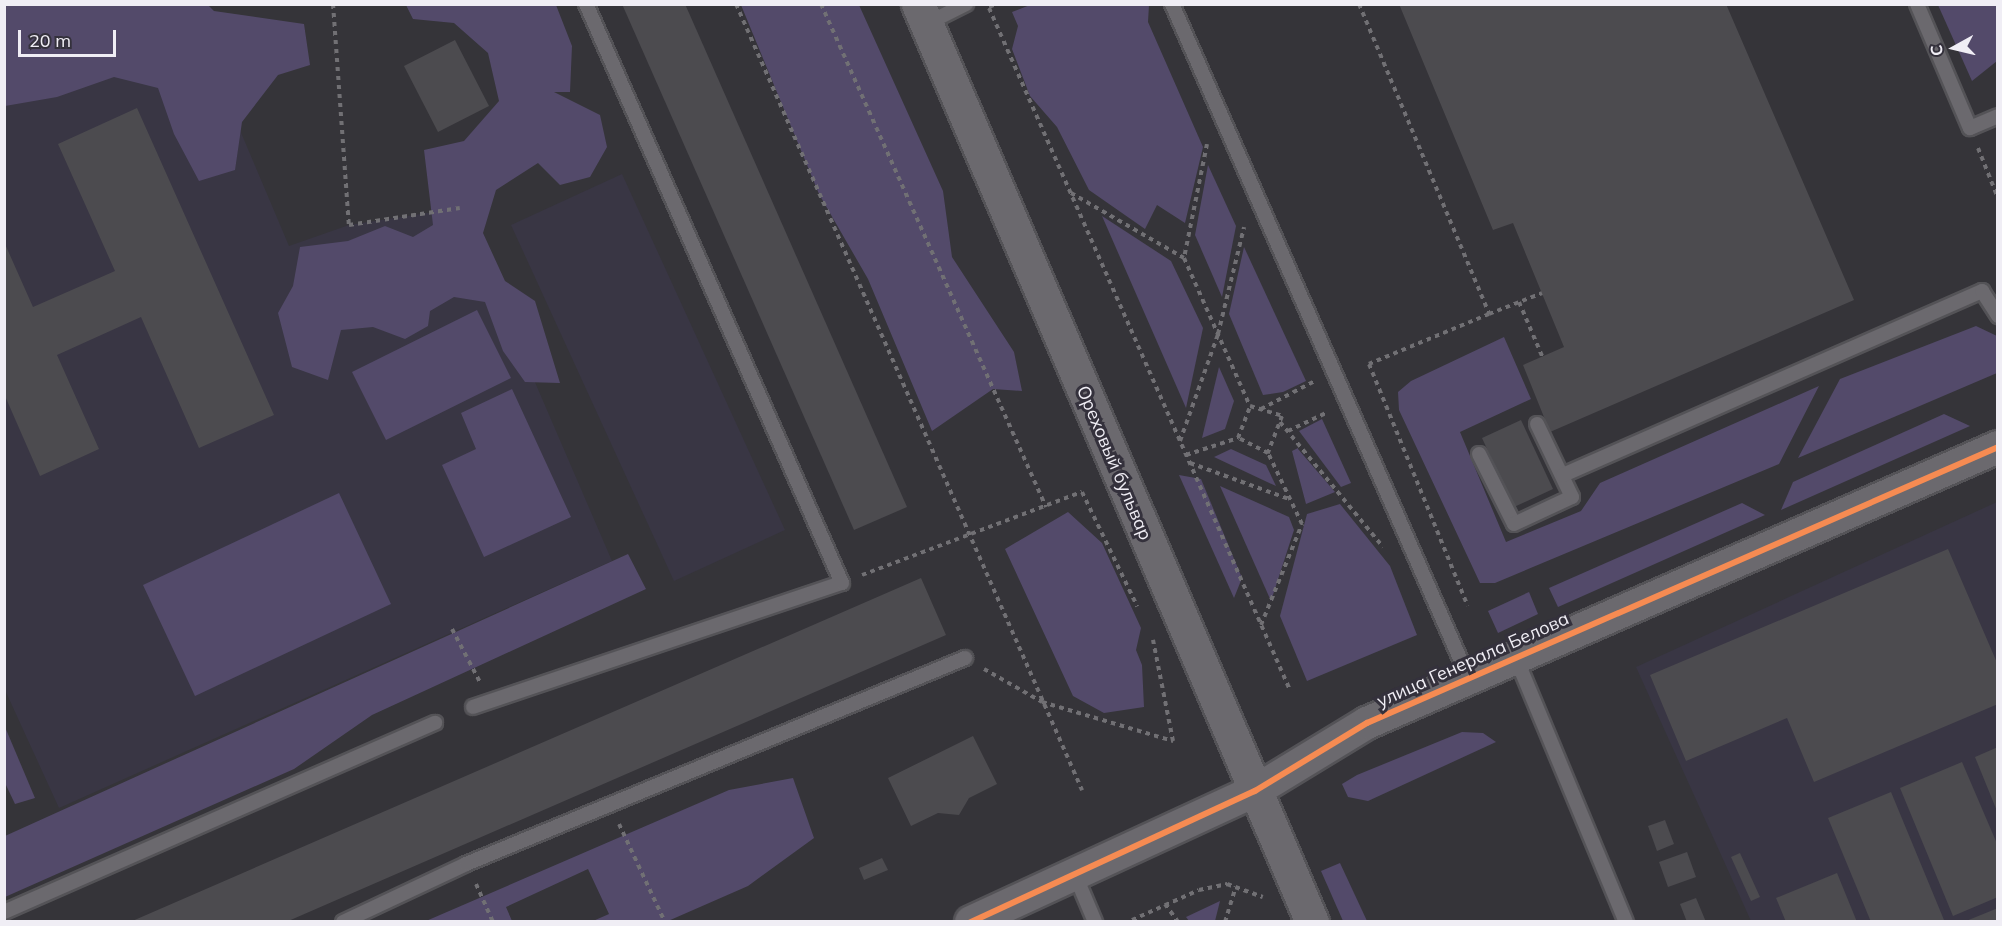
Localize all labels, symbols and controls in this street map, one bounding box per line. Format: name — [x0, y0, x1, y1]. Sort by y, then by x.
scale bar — [21, 18, 118, 56]
north arrow — [1924, 18, 1984, 78]
text: 20 m — [29, 29, 71, 52]
text: С — [1926, 44, 1947, 57]
street label: Ореховый бульвар — [1072, 383, 1156, 543]
street label: улица Генерала Белова — [1374, 608, 1572, 712]

